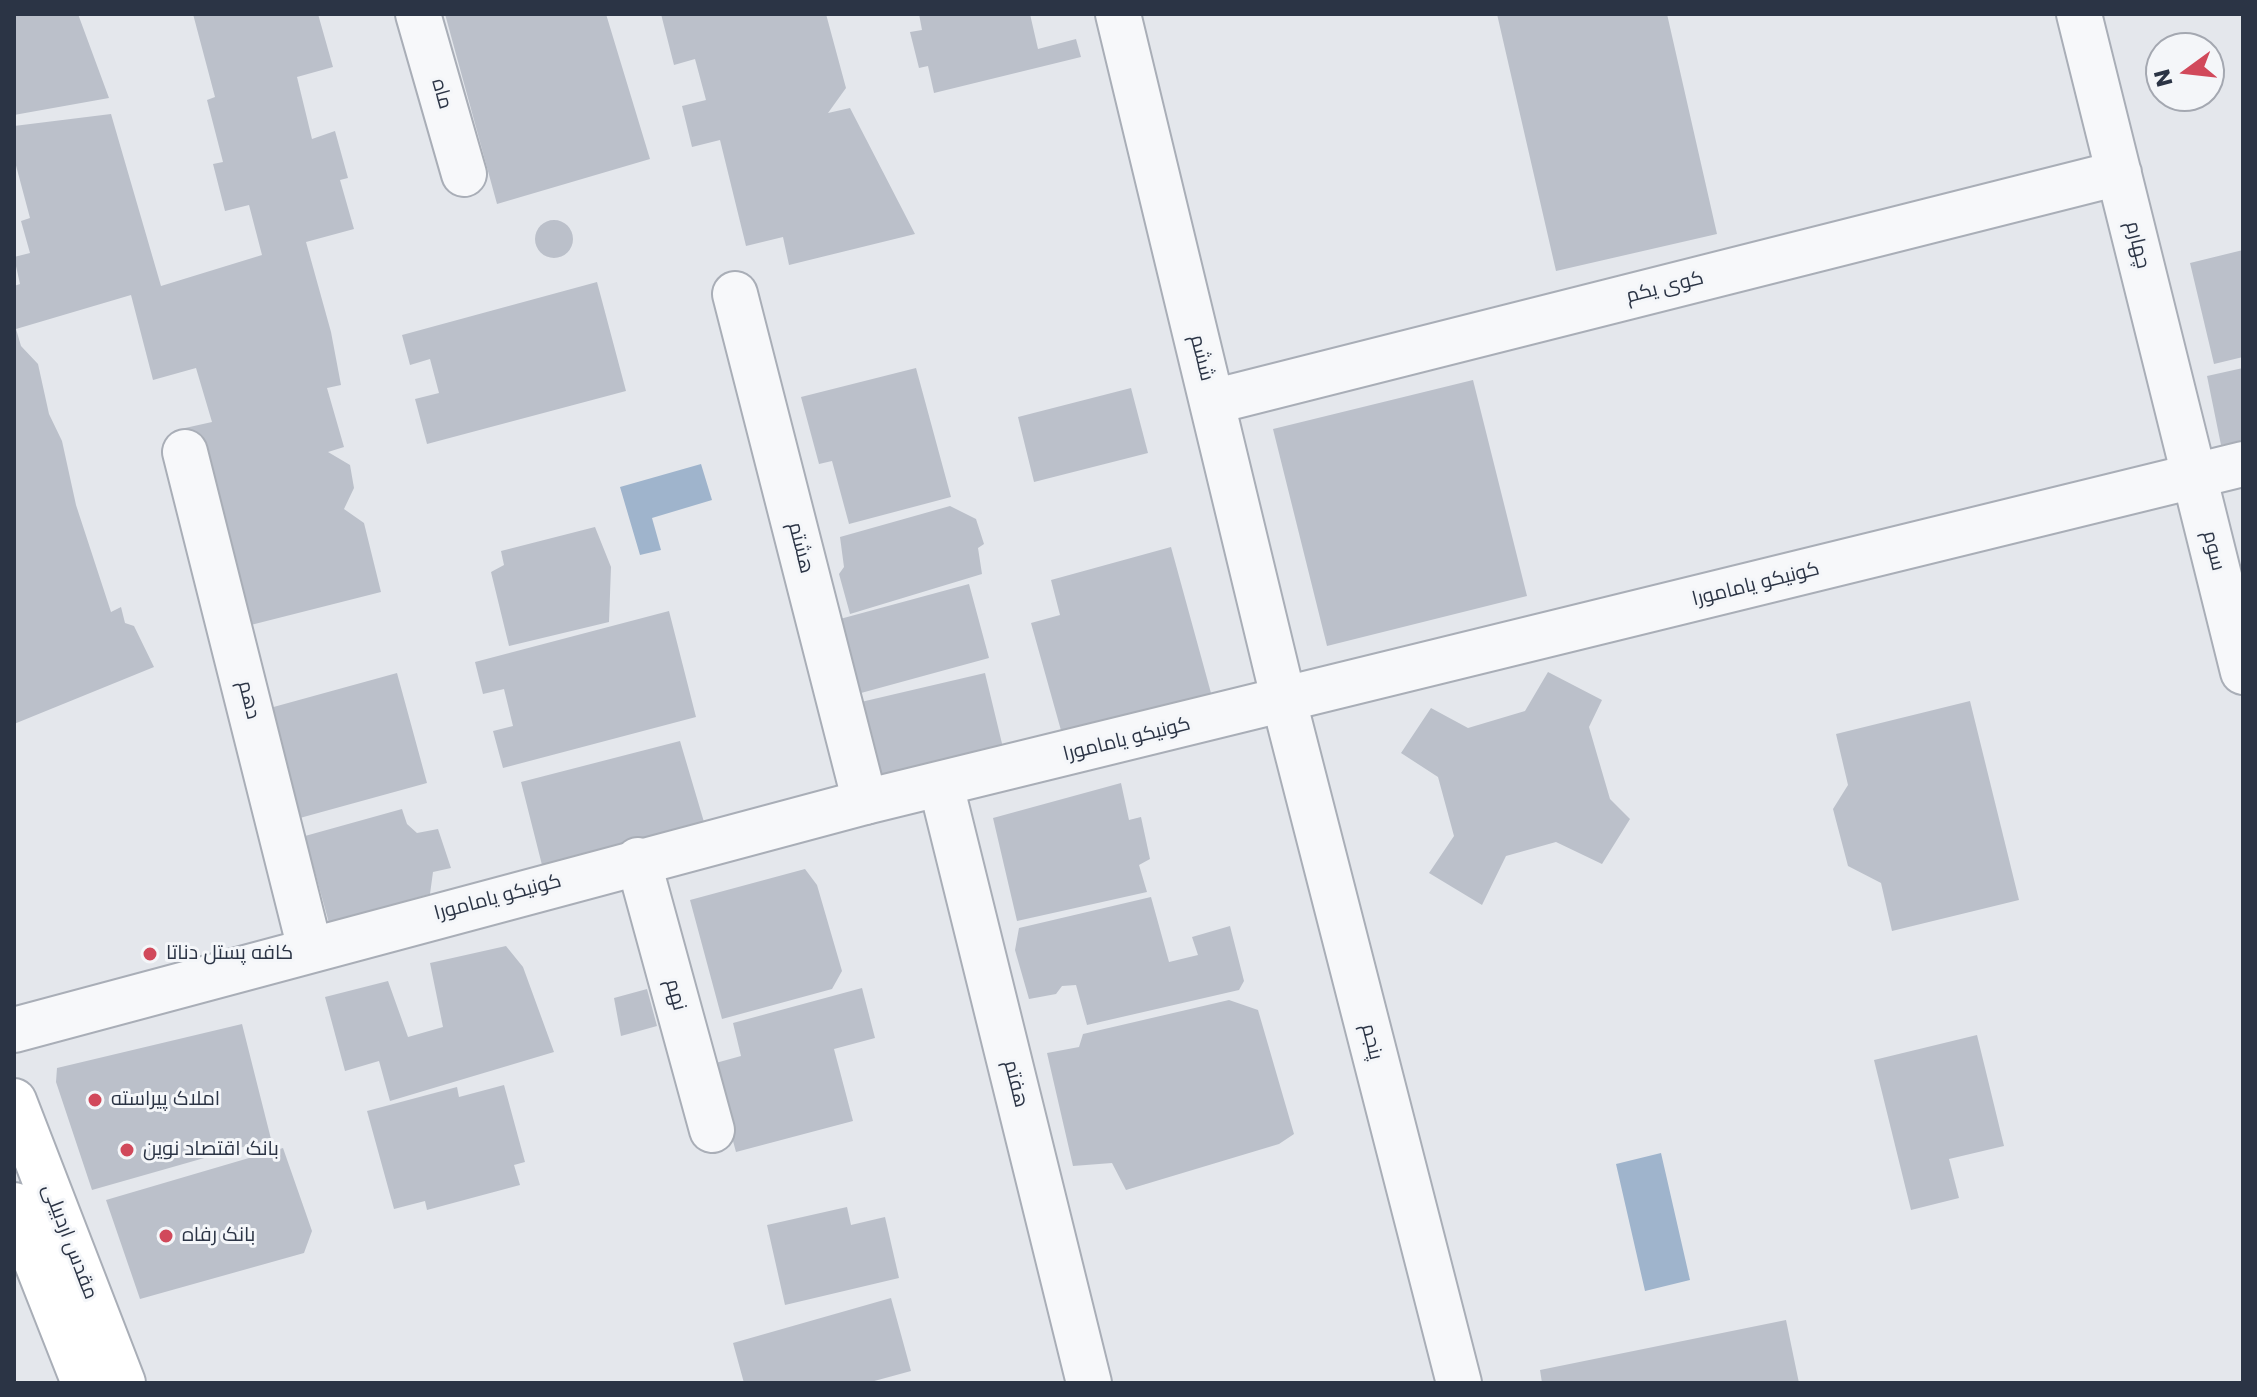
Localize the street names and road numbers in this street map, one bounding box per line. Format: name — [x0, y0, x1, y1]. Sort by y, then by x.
street label: ماه — [425, 76, 457, 112]
street label: چهارم — [2120, 219, 2154, 271]
street label: کوی یکم — [1624, 267, 1706, 309]
street label: ششم — [1184, 332, 1218, 384]
street label: هشتم — [782, 520, 818, 576]
street label: سوم — [2196, 528, 2230, 574]
street label: کونیکو یامامورا — [1690, 558, 1822, 612]
street label: دهم — [232, 678, 264, 722]
street label: کونیکو یامامورا — [1061, 713, 1193, 767]
street label: کونیکو یامامورا — [432, 870, 564, 926]
street label: نهم — [659, 977, 691, 1013]
street label: پنجم — [1355, 1021, 1387, 1063]
street label: هفتم — [998, 1058, 1032, 1110]
street label: مقدس اردبیلی — [36, 1181, 102, 1303]

